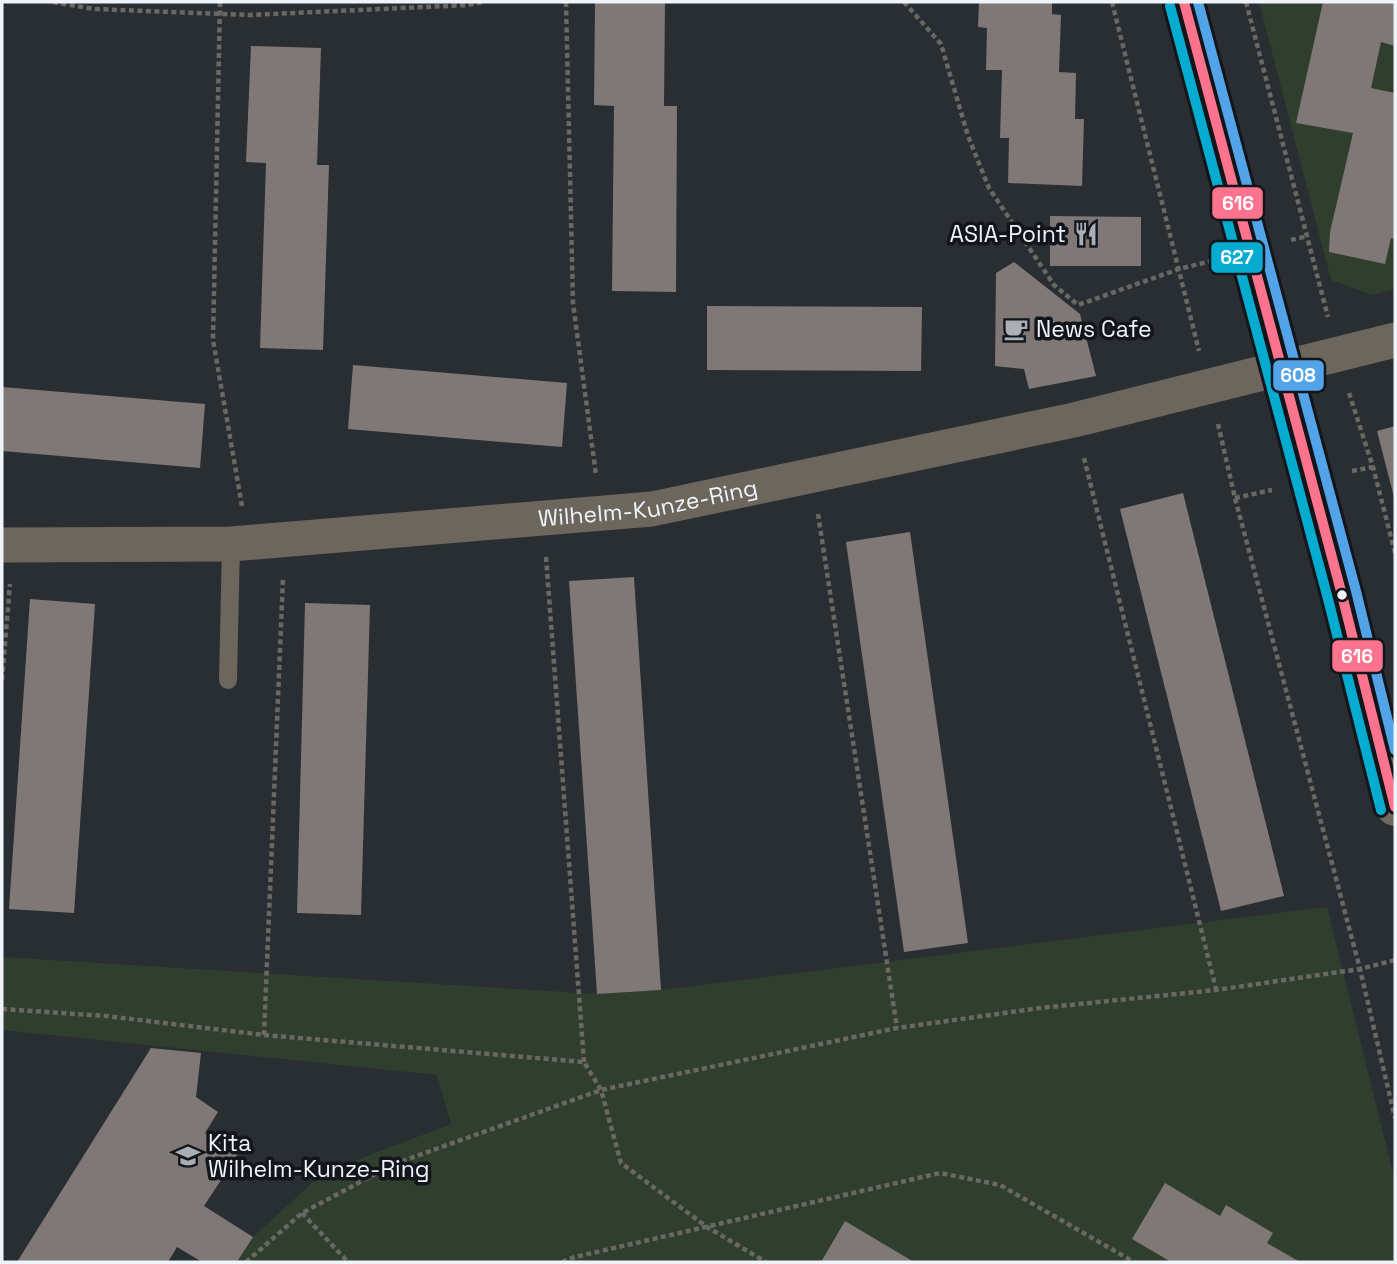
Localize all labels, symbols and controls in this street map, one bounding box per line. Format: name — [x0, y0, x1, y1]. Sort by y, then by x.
line badge: 616 — [1211, 186, 1264, 220]
text: 616 — [1222, 191, 1254, 216]
place label: ASIA-Point — [950, 219, 1066, 249]
restaurant icon: ASIA-Point — [1072, 220, 1100, 248]
line badge: 627 — [1210, 241, 1264, 274]
text: 627 — [1220, 245, 1254, 270]
place label: News Cafe — [1036, 314, 1152, 344]
cafe icon: News Cafe — [1002, 315, 1030, 343]
line badge: 608 — [1272, 359, 1325, 392]
text: 608 — [1280, 363, 1316, 388]
street label: Wilhelm-Kunze-Ring — [537, 472, 760, 533]
unlabelled marker — [1335, 588, 1349, 602]
line badge: 616 — [1331, 639, 1384, 673]
text: 616 — [1341, 644, 1373, 669]
place label: Kita Wilhelm-Kunze-Ring — [208, 1128, 430, 1184]
school or university icon: Kita Wilhelm-Kunze-Ring — [174, 1142, 202, 1170]

